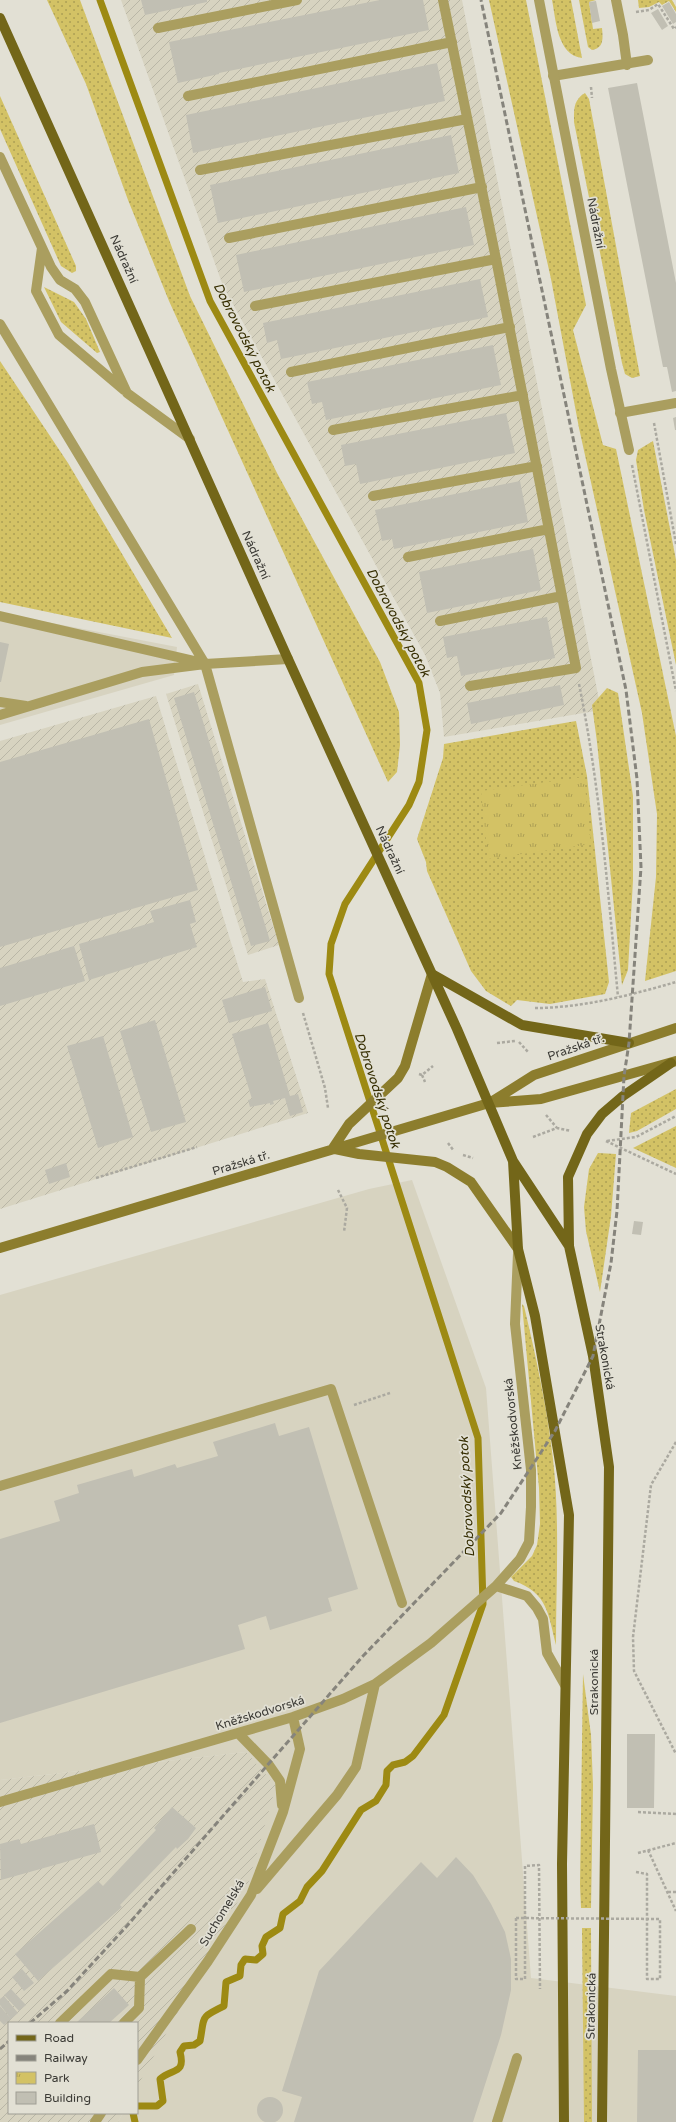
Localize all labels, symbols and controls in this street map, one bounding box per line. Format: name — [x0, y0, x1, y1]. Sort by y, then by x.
street label: Nádražní — [584, 196, 608, 250]
street label: Nádražní — [107, 233, 141, 285]
water label: Dobrovodský potok — [210, 280, 279, 396]
street label: Nádražní — [239, 529, 273, 581]
water label: Dobrovodský potok — [363, 565, 434, 680]
street label: Nádražní — [373, 824, 407, 876]
water label: Dobrovodský potok — [351, 1030, 404, 1151]
street label: Pražská tř. — [546, 1031, 606, 1063]
street label: Pražská tř. — [211, 1148, 271, 1178]
street label: Strakonická — [592, 1323, 618, 1391]
street label: Kněžskodvorská — [501, 1377, 525, 1471]
water label: Dobrovodský potok — [456, 1435, 478, 1558]
street label: Strakonická — [587, 1649, 601, 1715]
street label: Kněžskodvorská — [214, 1693, 306, 1733]
street label: Suchomelská — [197, 1877, 247, 1949]
street label: Strakonická — [583, 1973, 599, 2039]
legend — [8, 2022, 138, 2114]
text: Road — [44, 2031, 74, 2045]
text: Railway — [44, 2051, 88, 2065]
text: Park — [44, 2071, 70, 2085]
text: Building — [44, 2091, 91, 2105]

